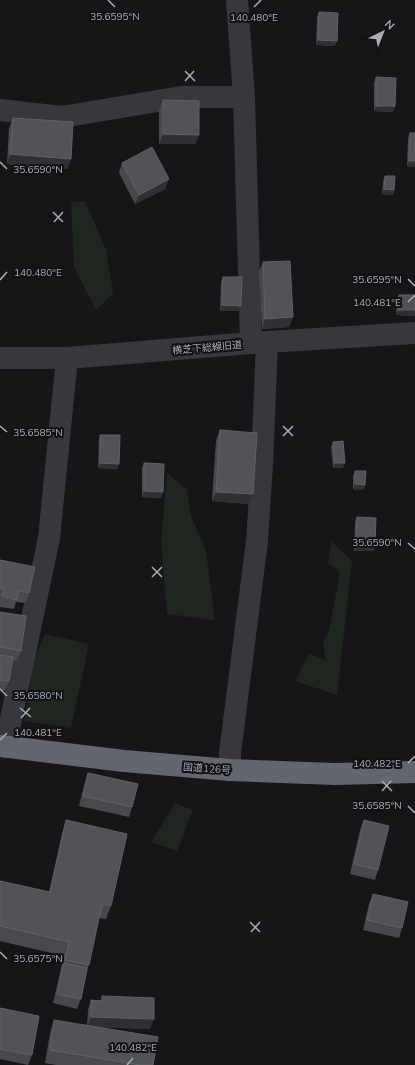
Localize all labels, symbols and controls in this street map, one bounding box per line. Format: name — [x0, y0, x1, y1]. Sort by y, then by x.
text: 35.6595°N — [90, 10, 140, 23]
text: 140.480°E — [230, 11, 278, 24]
north arrow — [363, 12, 403, 52]
text: N — [382, 17, 398, 33]
text: 35.6590°N — [13, 163, 63, 176]
text: 140.480°E — [14, 266, 62, 279]
text: 35.6595°N — [352, 273, 402, 286]
text: 140.481°E — [353, 296, 401, 309]
street label: 横芝下総線旧道 — [172, 338, 242, 357]
text: 35.6585°N — [13, 426, 63, 439]
text: 35.6590°N — [352, 536, 402, 549]
text: 35.6580°N — [13, 689, 63, 702]
text: 140.481°E — [14, 726, 62, 739]
text: 140.482°E — [353, 757, 401, 770]
street label: 国道126号 — [183, 760, 231, 777]
text: 35.6585°N — [352, 799, 402, 812]
text: 35.6575°N — [13, 952, 63, 965]
text: 140.482°E — [109, 1041, 157, 1054]

